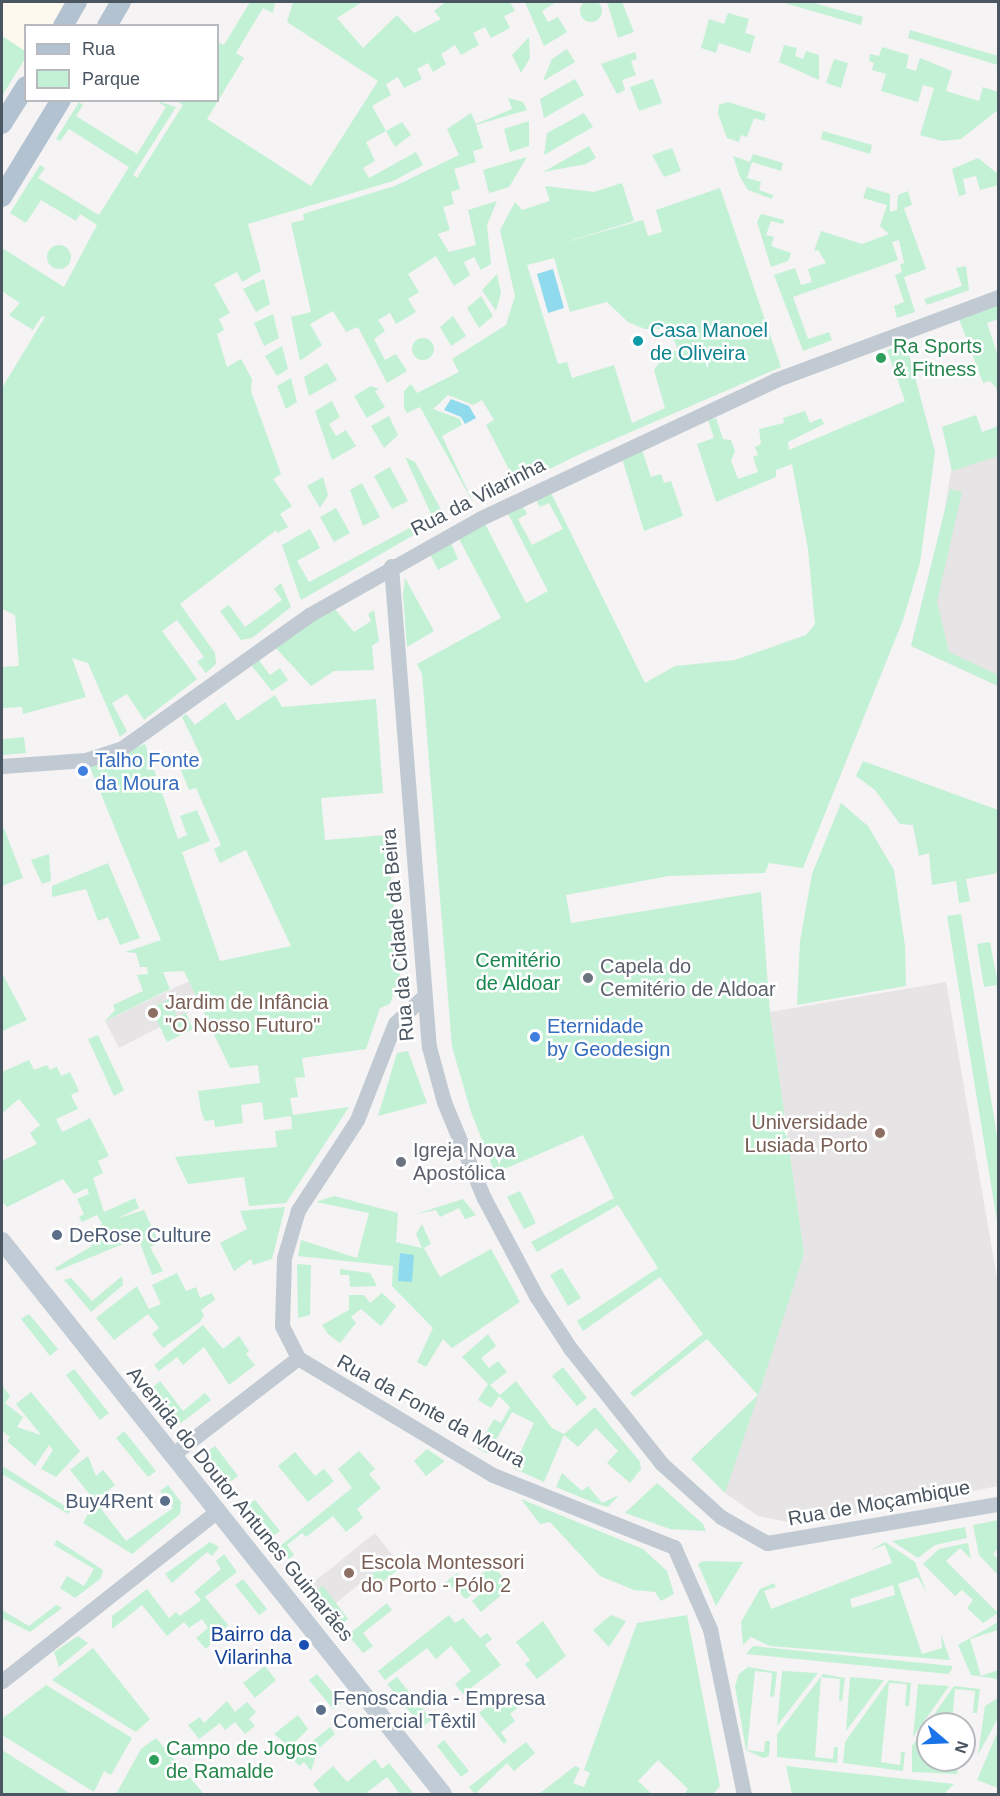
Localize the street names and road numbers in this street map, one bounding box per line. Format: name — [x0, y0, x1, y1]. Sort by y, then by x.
street label: Rua da Vilarinha — [407, 453, 549, 541]
street label: Rua da Cidade da Beira — [377, 828, 419, 1042]
street label: Rua da Fonte da Moura — [333, 1349, 529, 1473]
street label: Avenida do Doutor Antunes Guimarães — [121, 1361, 359, 1647]
street label: Rua de Moçambique — [786, 1475, 972, 1531]

